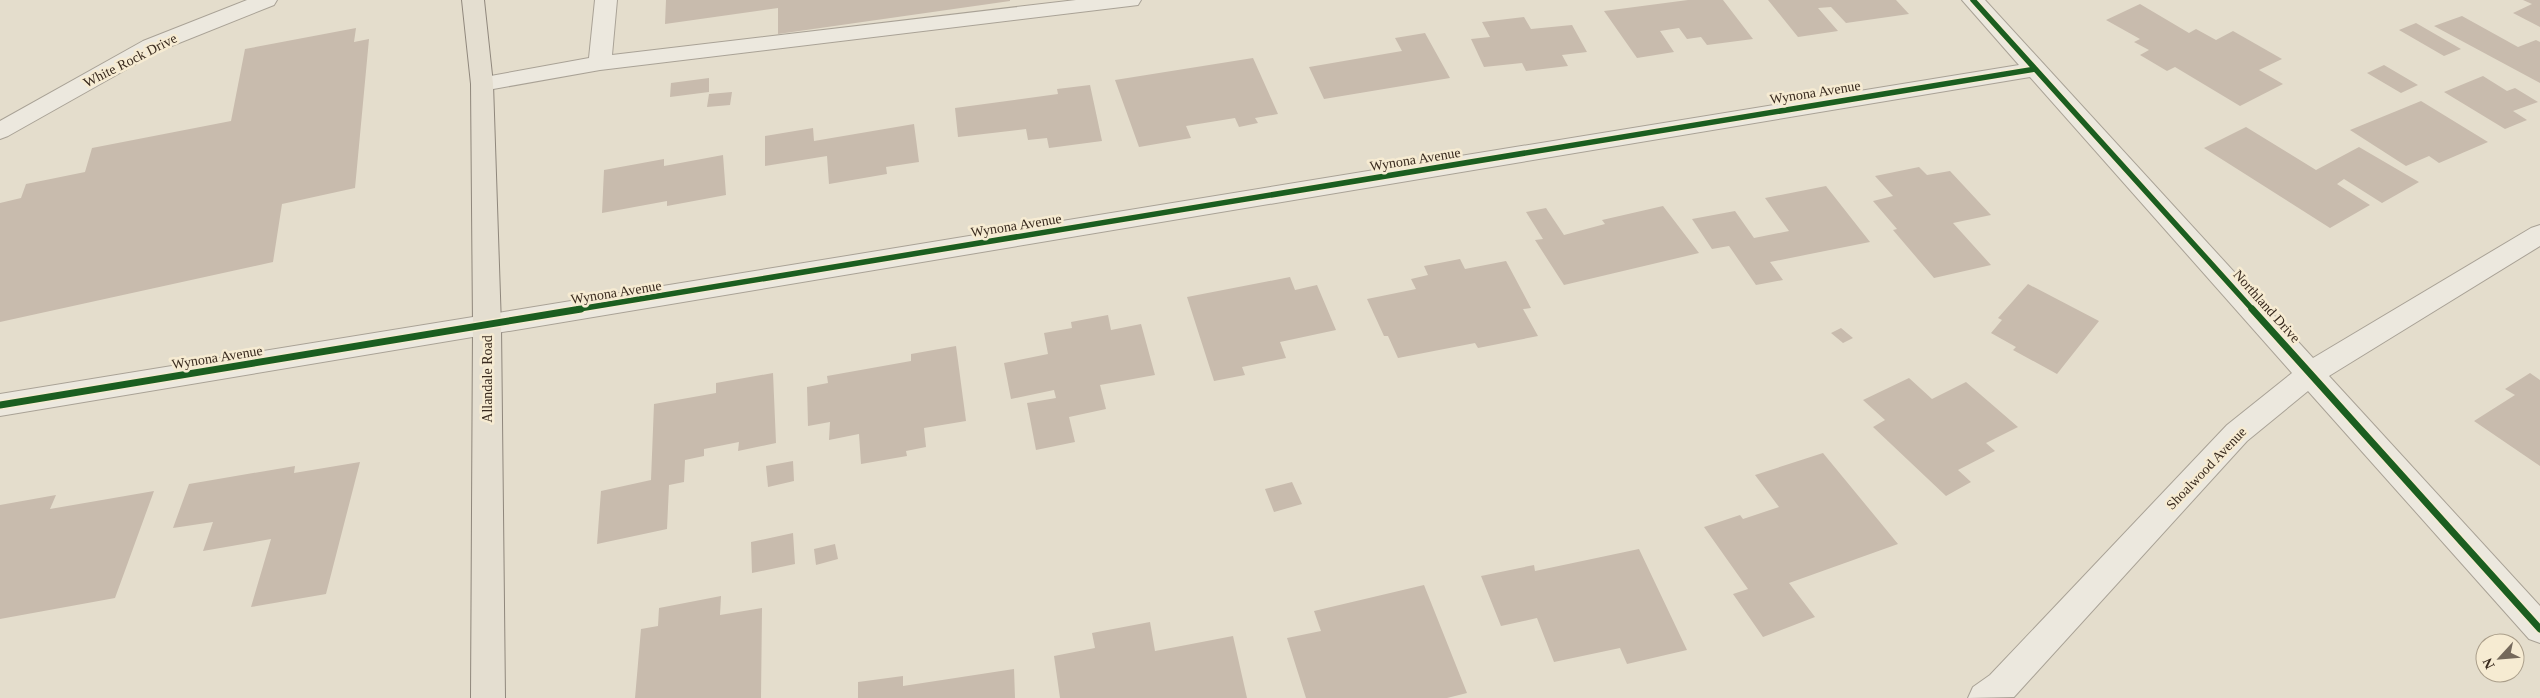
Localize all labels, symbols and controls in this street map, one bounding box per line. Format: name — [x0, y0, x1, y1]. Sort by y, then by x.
street label: White Rock Drive — [81, 30, 179, 90]
street label: Wynona Avenue — [1769, 78, 1862, 107]
street label: Wynona Avenue — [1369, 145, 1462, 174]
street label: Wynona Avenue — [970, 211, 1063, 240]
street label: Northland Drive — [2230, 267, 2303, 346]
street label: Wynona Avenue — [570, 278, 663, 307]
street label: Allandale Road — [480, 335, 495, 423]
street label: Wynona Avenue — [171, 343, 264, 372]
street label: Shoalwood Avenue — [2163, 424, 2249, 512]
north arrow — [2475, 633, 2525, 683]
text: N — [2480, 656, 2498, 671]

